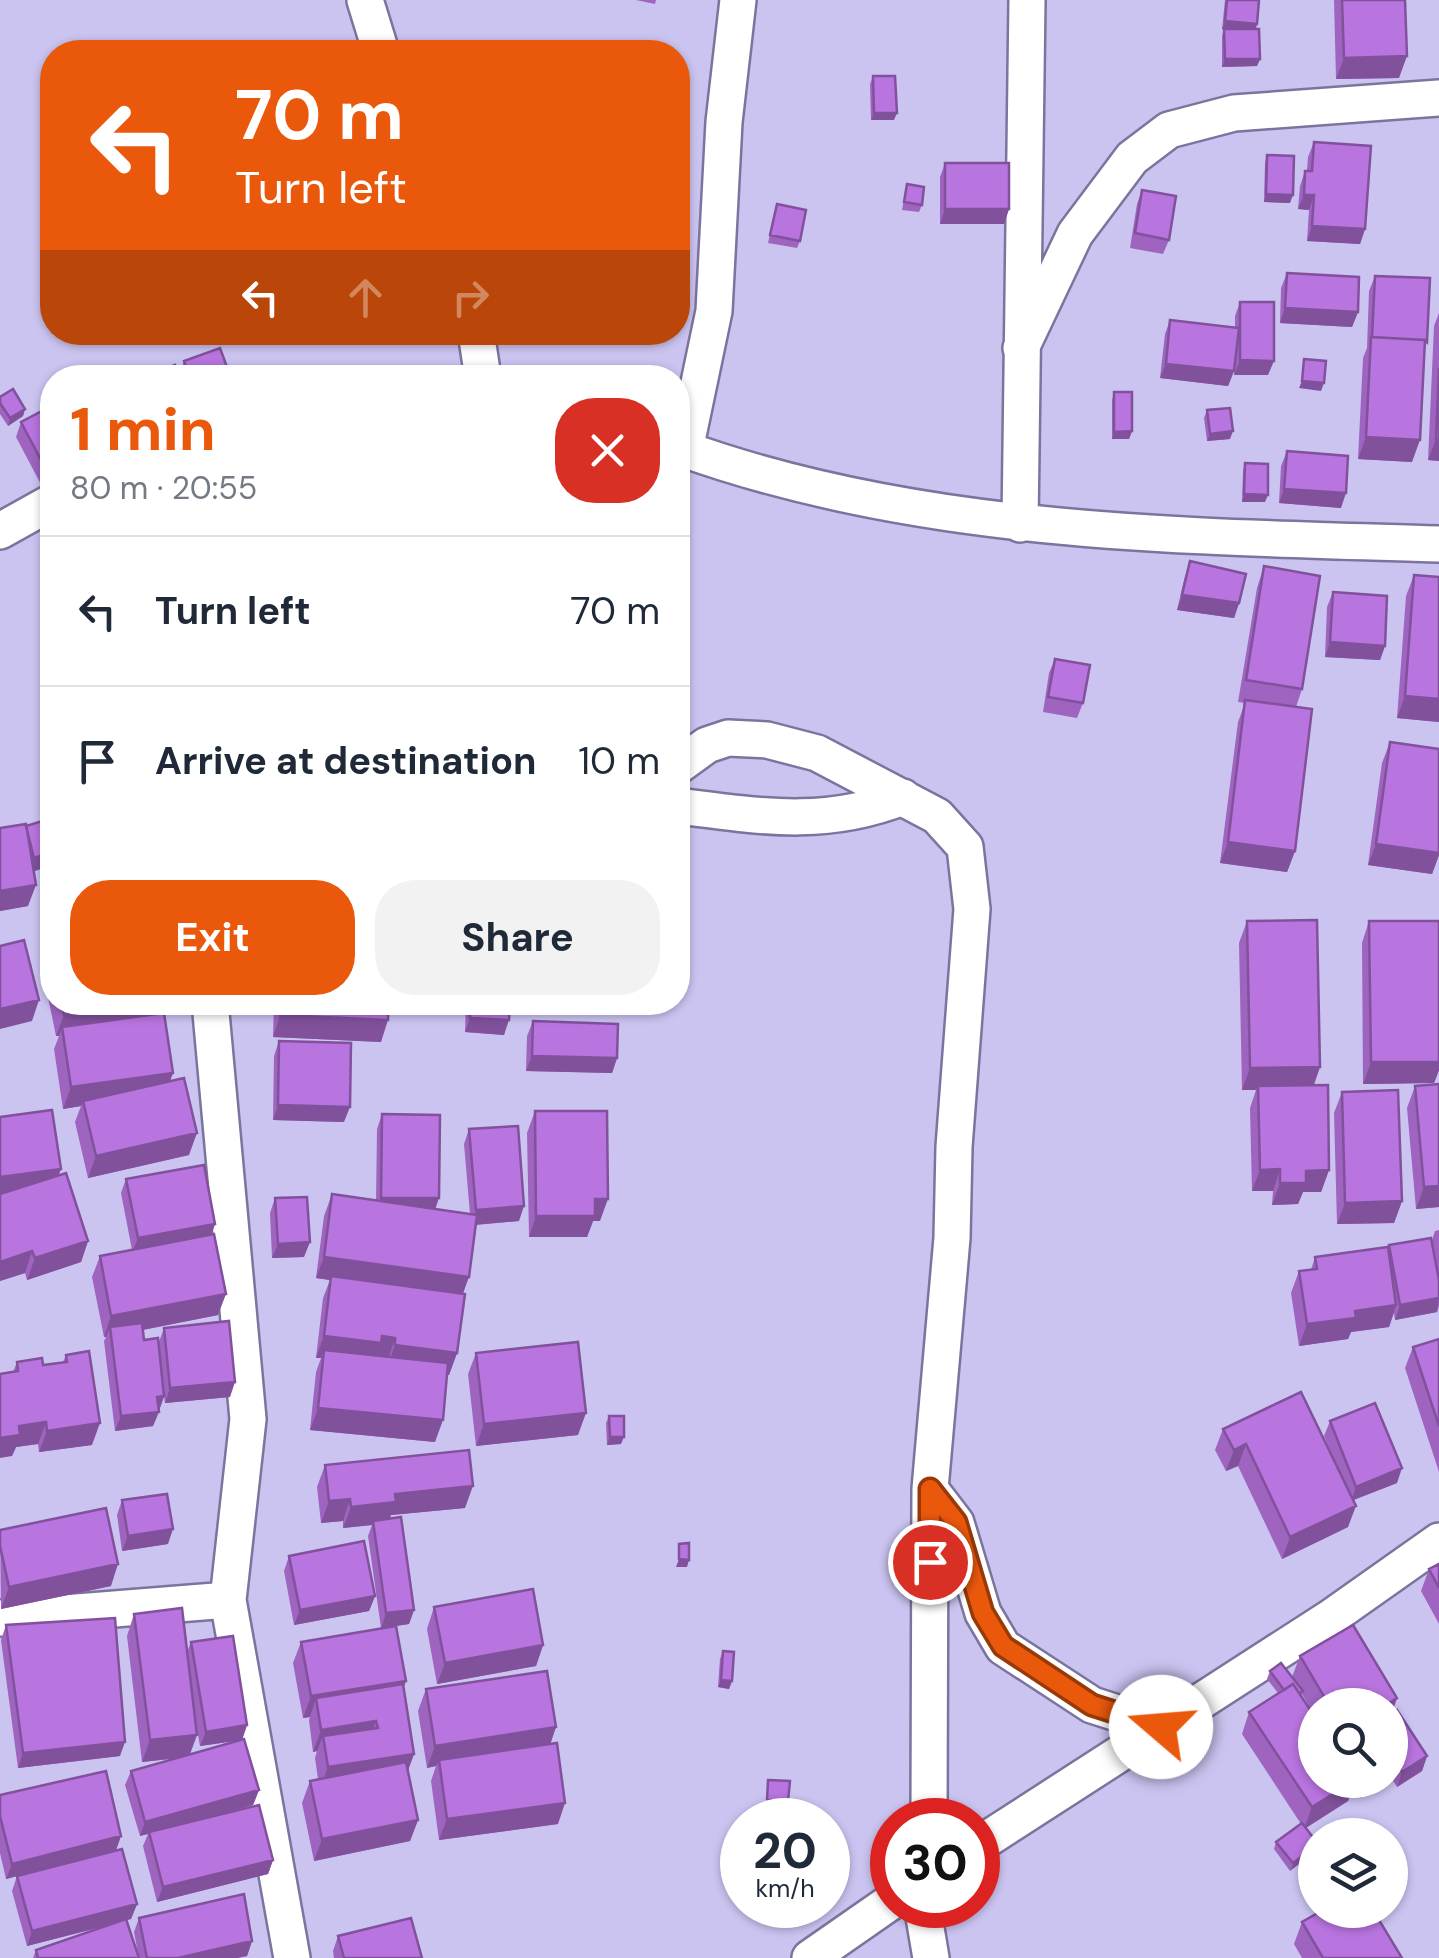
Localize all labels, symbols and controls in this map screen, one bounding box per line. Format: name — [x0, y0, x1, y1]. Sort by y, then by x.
text: 70 m — [235, 70, 404, 161]
icon: left — [70, 80, 200, 210]
text: Turn left — [235, 158, 407, 217]
icon: left — [233, 270, 288, 325]
icon: ahead — [338, 270, 393, 325]
icon: right — [443, 270, 498, 325]
text: 1 min — [70, 390, 216, 469]
button: close — [555, 398, 660, 503]
text: 80 m · 20:55 — [70, 467, 257, 509]
icon: left — [70, 584, 125, 639]
text: Turn left — [155, 586, 311, 636]
text: 70 m — [570, 586, 660, 636]
icon: arrive — [70, 734, 125, 789]
text: Arrive at destination — [155, 736, 537, 786]
text: 10 m — [578, 736, 660, 786]
button: Exit — [70, 880, 355, 995]
button: Share — [375, 880, 660, 995]
pin — [888, 1520, 973, 1605]
icon: arrive — [903, 1535, 958, 1590]
position arrow — [1109, 1675, 1213, 1779]
map controls — [1298, 1688, 1408, 1928]
button: search — [1298, 1688, 1408, 1798]
speed limit sign: 30 — [870, 1798, 1000, 1928]
text: 20 — [753, 1818, 817, 1884]
button: layers — [1298, 1818, 1408, 1928]
text: km/h — [755, 1872, 815, 1905]

